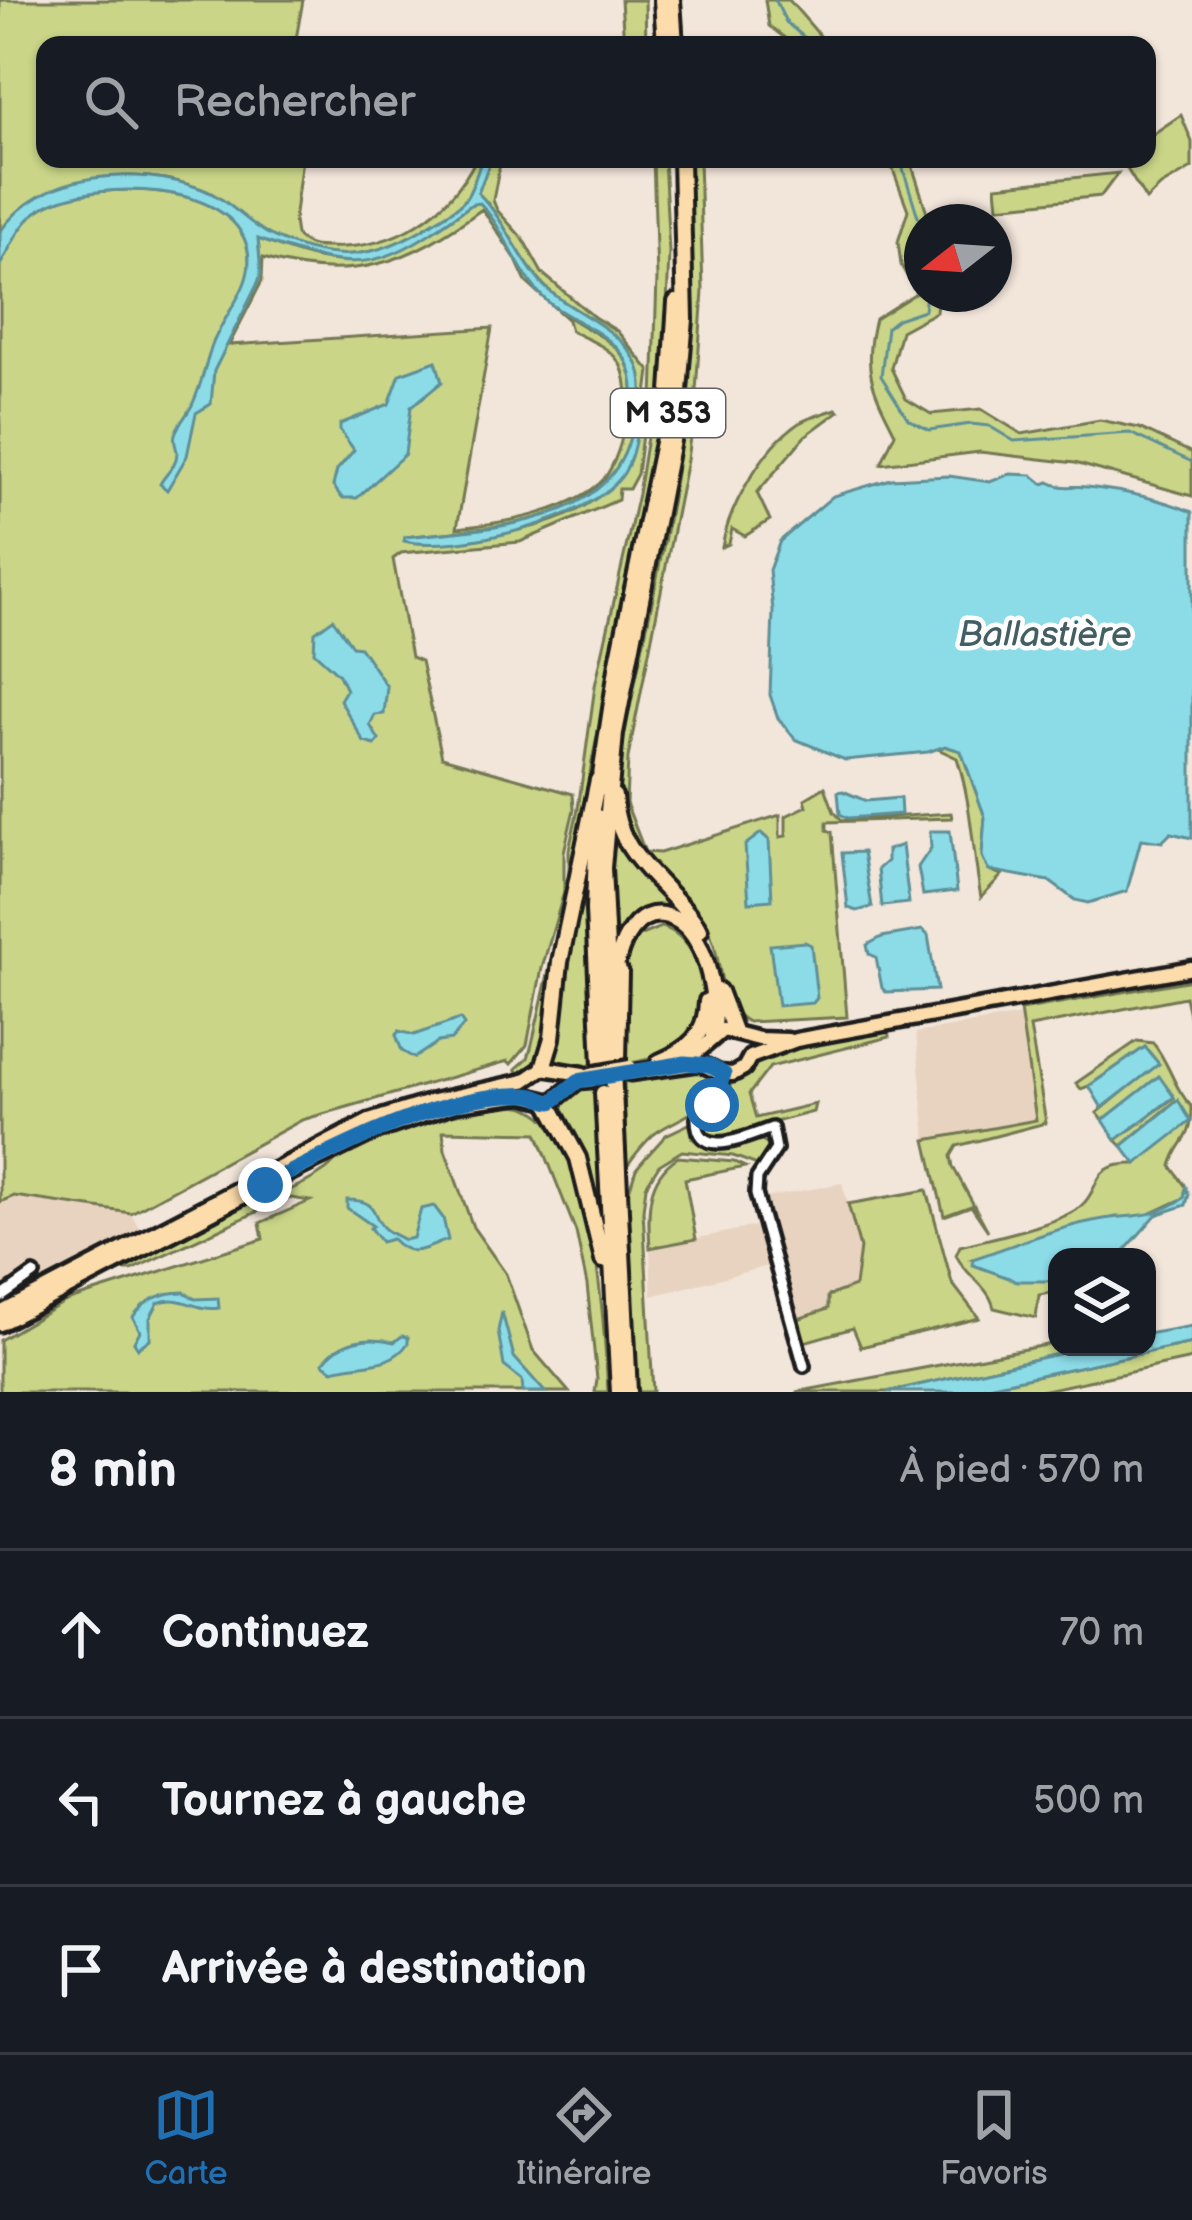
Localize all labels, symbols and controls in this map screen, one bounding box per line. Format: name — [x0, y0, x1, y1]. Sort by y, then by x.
search box — [36, 36, 1156, 168]
icon: search — [78, 69, 144, 135]
text: Rechercher — [174, 75, 415, 130]
north arrow — [904, 204, 1012, 312]
road number: M 353 — [611, 389, 725, 437]
water label: Ballastière — [958, 614, 1132, 657]
route start — [685, 1078, 739, 1132]
route end — [238, 1158, 292, 1212]
map controls — [1048, 1248, 1156, 1356]
button: layers — [1048, 1248, 1156, 1356]
text: 8 min — [48, 1440, 177, 1501]
text: À pied · 570 m — [900, 1447, 1144, 1494]
icon: ahead — [48, 1601, 114, 1667]
text: Continuez — [162, 1606, 369, 1661]
text: 70 m — [1059, 1610, 1144, 1657]
icon: left — [48, 1769, 114, 1835]
text: Tournez à gauche — [162, 1774, 526, 1829]
text: 500 m — [1033, 1778, 1144, 1825]
icon: arrive — [48, 1937, 114, 2003]
text: Arrivée à destination — [162, 1942, 587, 1997]
tab: Carte — [144, 2082, 228, 2194]
tab: Itinéraire — [516, 2082, 651, 2194]
tab: Favoris — [940, 2082, 1048, 2194]

